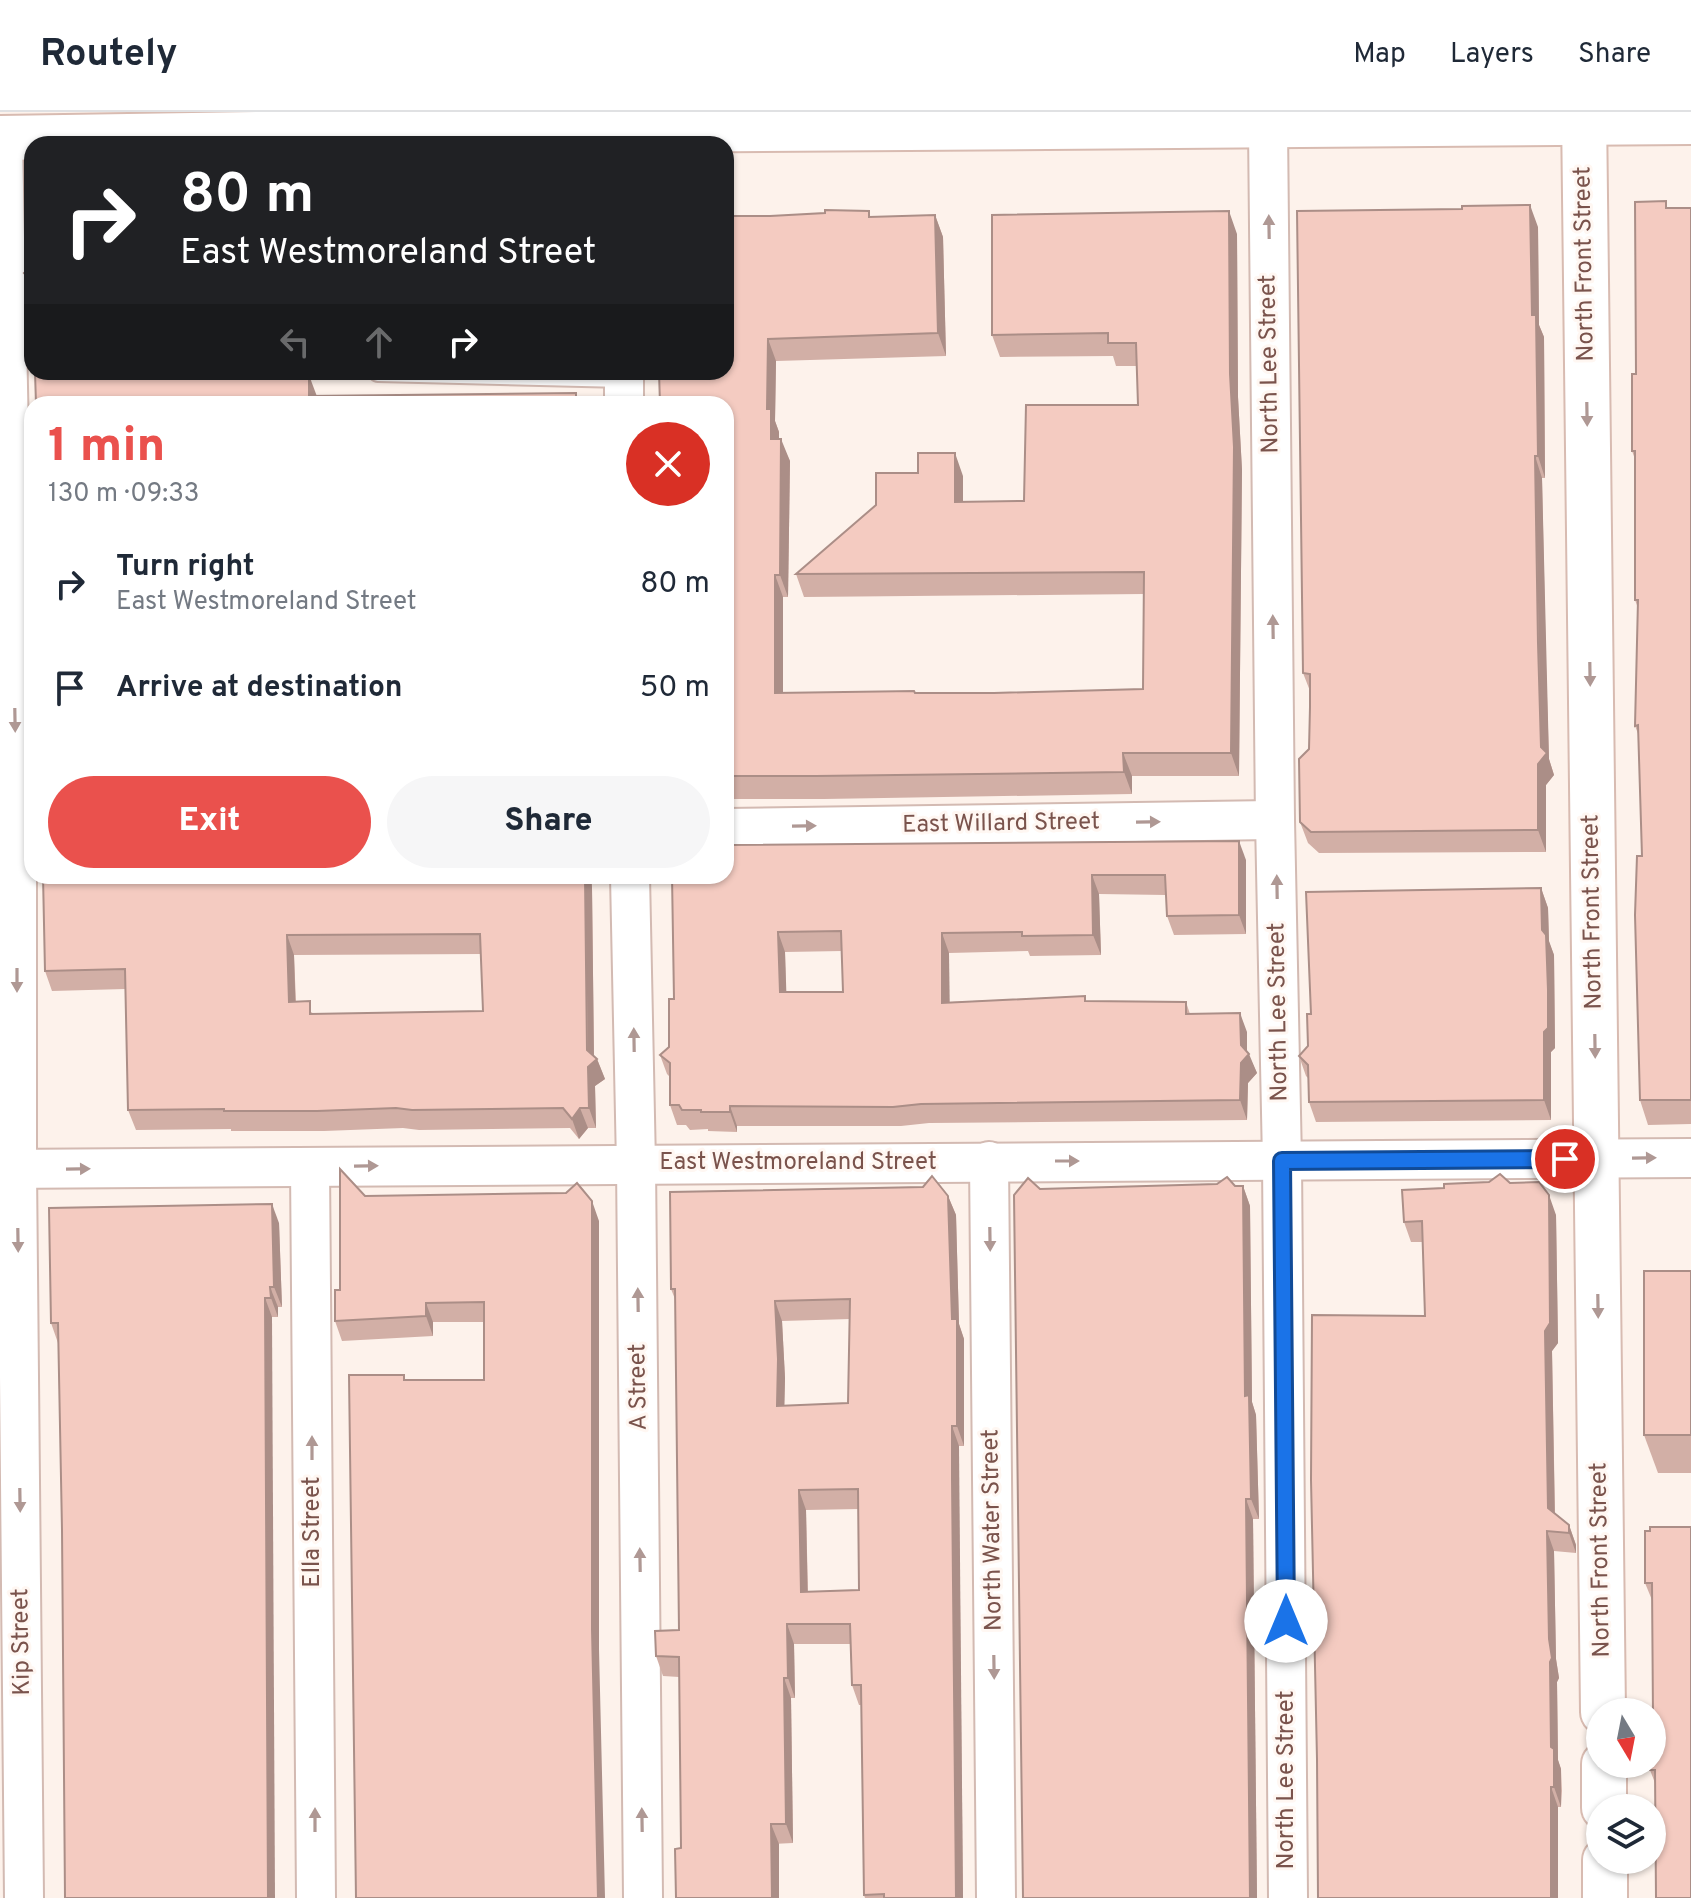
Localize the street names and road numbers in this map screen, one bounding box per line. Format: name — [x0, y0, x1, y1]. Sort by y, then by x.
street label: North Front Street — [1568, 166, 1602, 362]
street label: North Lee Street — [1253, 274, 1287, 454]
street label: East Willard Street — [902, 807, 1100, 841]
street label: North Front Street — [1576, 814, 1610, 1010]
street label: North Lee Street — [1262, 922, 1296, 1102]
street label: East Westmoreland Street — [659, 1148, 937, 1178]
street label: A Street — [623, 1343, 655, 1431]
street label: North Water Street — [976, 1429, 1010, 1631]
street label: North Front Street — [1584, 1462, 1618, 1658]
street label: Ella Street — [298, 1476, 328, 1588]
street label: Kip Street — [6, 1588, 38, 1696]
street label: North Lee Street — [1272, 1690, 1302, 1870]

